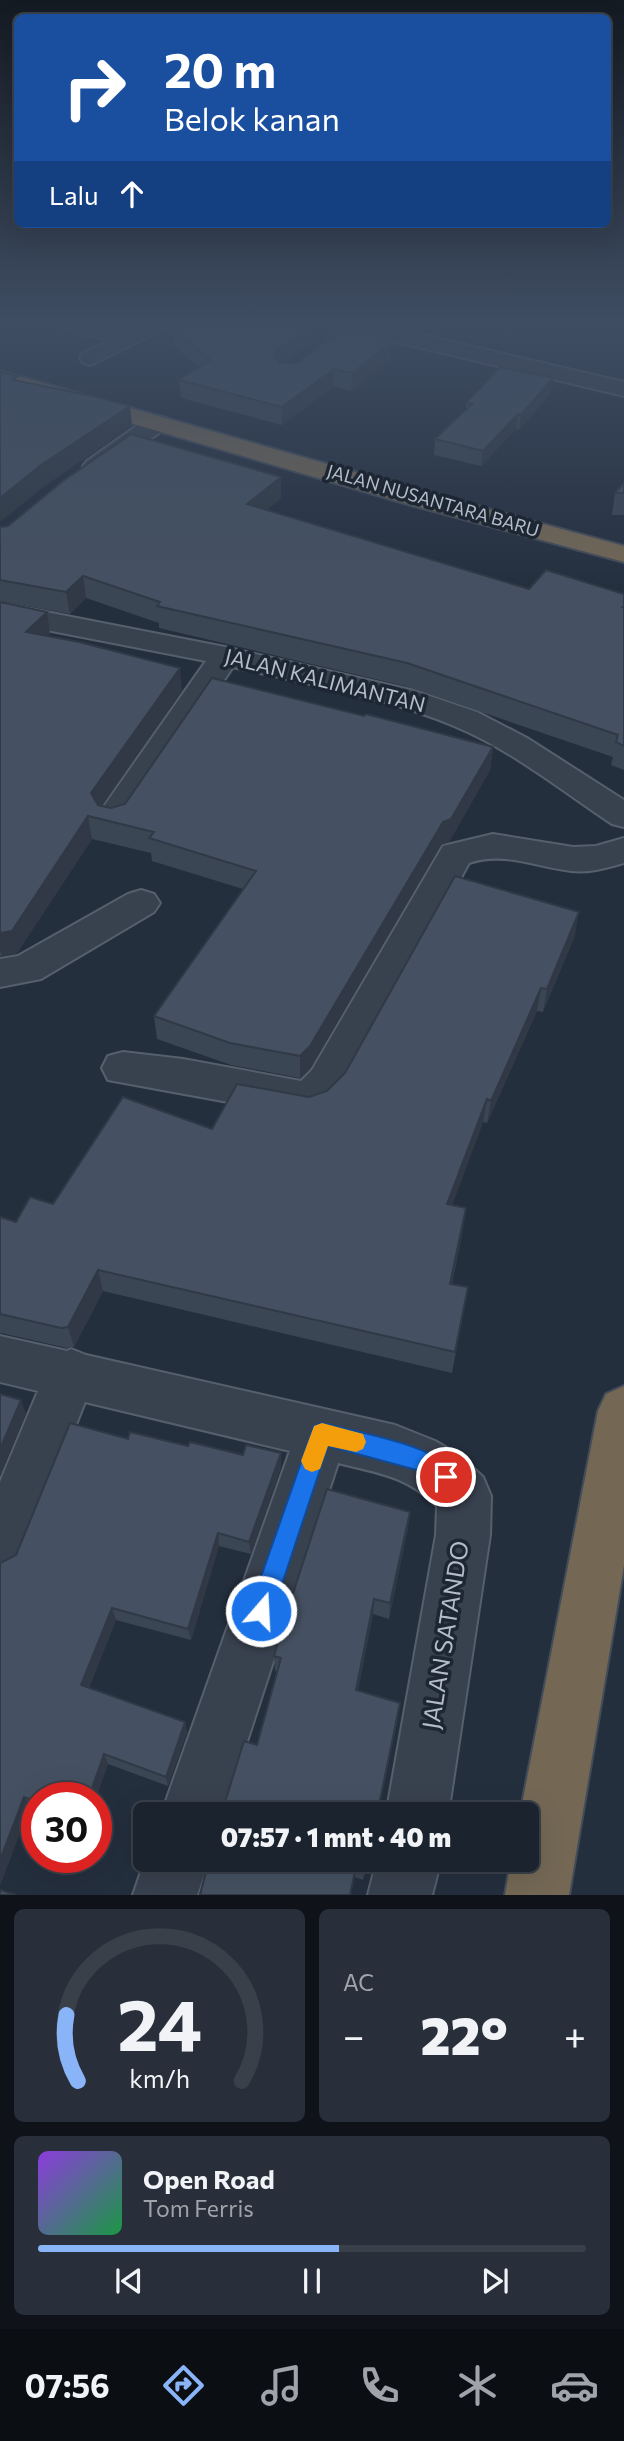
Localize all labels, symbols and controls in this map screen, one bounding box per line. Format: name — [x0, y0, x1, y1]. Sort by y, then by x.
text: 20 m — [164, 38, 276, 98]
icon: right — [49, 42, 140, 133]
text: Belok kanan — [164, 98, 340, 138]
icon: ahead — [113, 175, 151, 213]
text: Lalu — [49, 179, 99, 210]
street label: JALAN NUSANTARA BARU — [325, 459, 542, 541]
street label: JALAN KALIMANTAN — [222, 643, 428, 717]
pin — [416, 1447, 476, 1507]
icon: arrive — [427, 1458, 465, 1496]
street label: JALAN SATANDO — [415, 1539, 474, 1731]
position arrow — [224, 1574, 298, 1648]
speed limit sign: 30 — [21, 1782, 112, 1873]
text: 07:57 · 1 mnt · 40 m — [221, 1821, 451, 1852]
text: AC — [343, 1968, 374, 1996]
text: 24 — [117, 1978, 202, 2067]
text: 22° — [420, 2002, 508, 2066]
text: − — [343, 2011, 365, 2058]
text: + — [564, 2011, 586, 2058]
text: km/h — [129, 2063, 190, 2093]
text: Open Road — [143, 2163, 275, 2194]
text: Tom Ferris — [143, 2194, 254, 2222]
icon: previous — [110, 2262, 148, 2300]
icon: pause — [293, 2262, 331, 2300]
icon: next — [476, 2262, 514, 2300]
icon: directions — [159, 2361, 208, 2410]
icon: music — [257, 2361, 306, 2410]
icon: phone — [355, 2361, 404, 2410]
icon: climate — [453, 2361, 502, 2410]
icon: car — [550, 2361, 599, 2410]
text: 07:56 — [24, 2365, 110, 2405]

